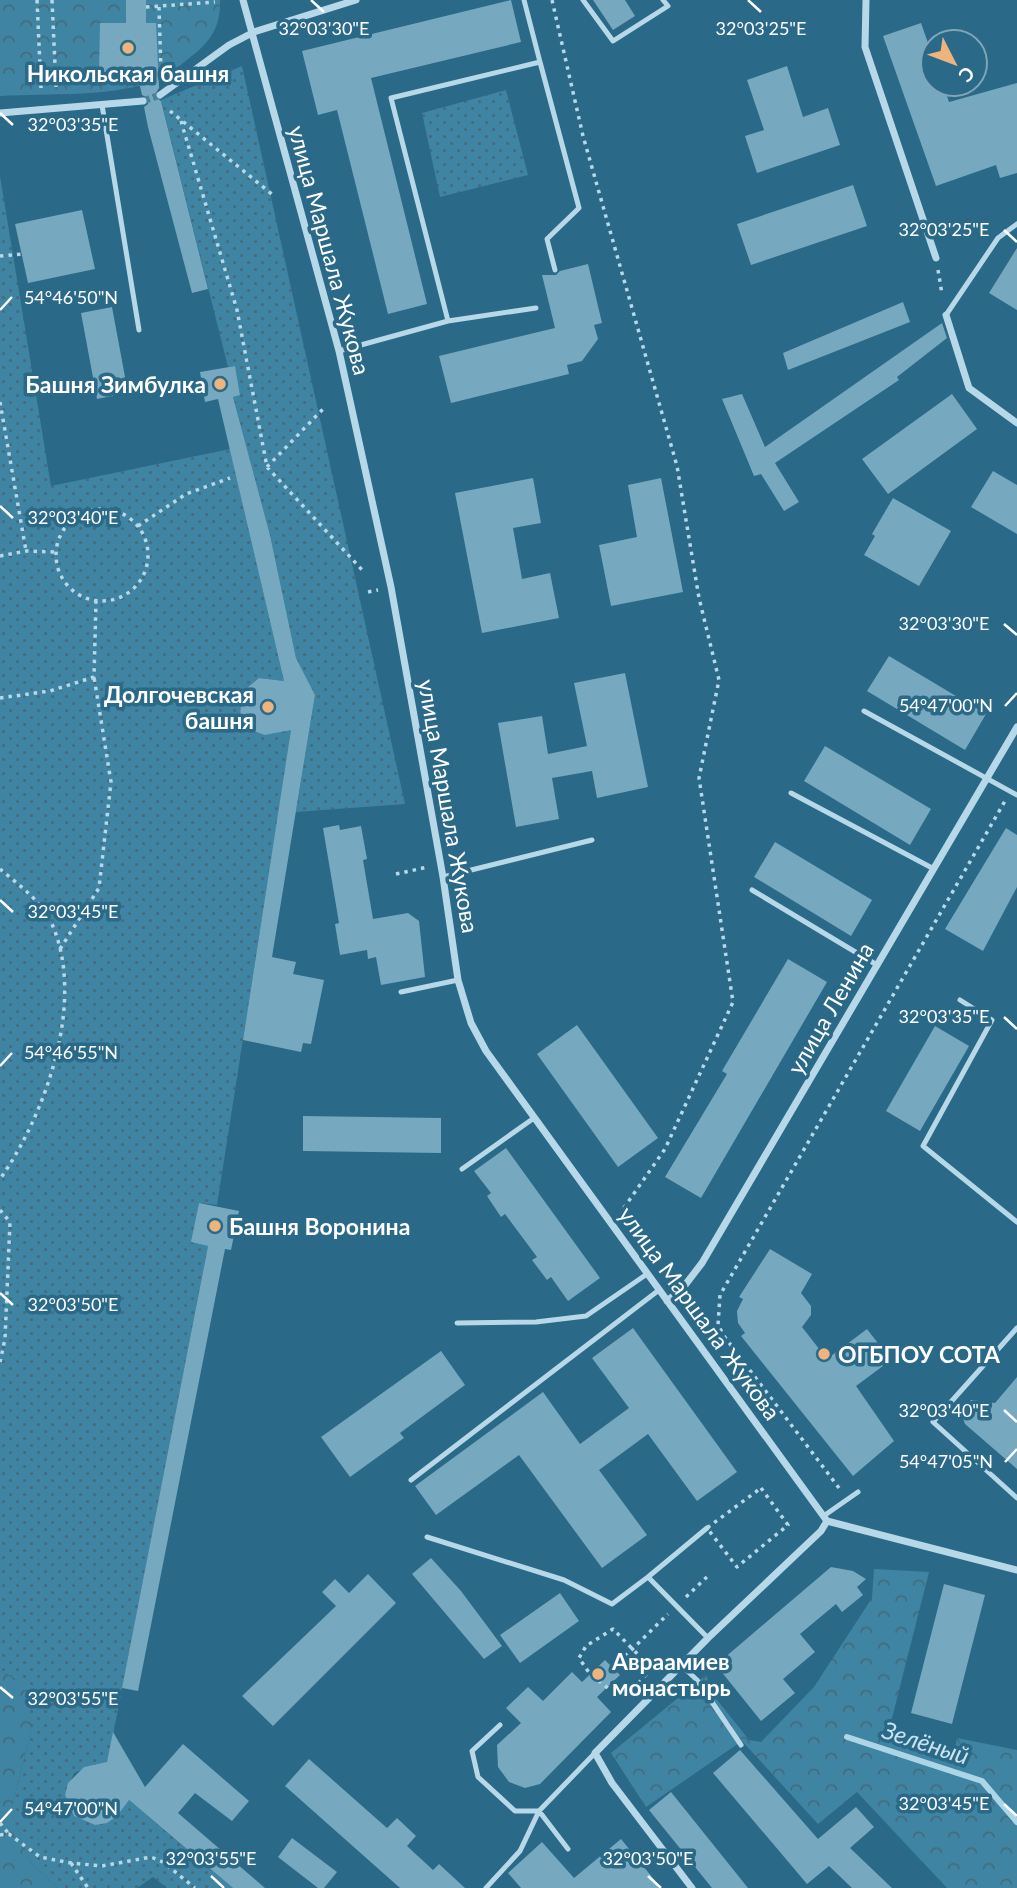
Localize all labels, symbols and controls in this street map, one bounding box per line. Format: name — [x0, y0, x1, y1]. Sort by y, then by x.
text: 32°03'30"E — [279, 17, 369, 39]
text: 32°03'25"E — [716, 17, 806, 39]
north arrow — [919, 28, 989, 98]
marker: Никольская башня — [120, 40, 136, 56]
place label: Никольская башня — [27, 59, 229, 87]
text: С — [954, 62, 980, 87]
text: 32°03'35"E — [28, 113, 118, 135]
street label: улица Маршала Жукова — [283, 122, 377, 378]
text: 32°03'25"E — [899, 218, 989, 240]
text: 54°46'50"N — [24, 286, 118, 308]
place label: Башня Зимбулка — [25, 370, 206, 398]
marker: Башня Зимбулка — [212, 376, 228, 392]
text: 32°03'40"E — [28, 506, 118, 528]
text: 32°03'30"E — [899, 612, 989, 634]
street label: улица Маршала Жукова — [413, 677, 485, 935]
place label: Долгочевская башня — [104, 680, 254, 734]
text: 54°47'00"N — [899, 694, 993, 716]
marker: Долгочевская башня — [260, 699, 276, 715]
text: 32°03'45"E — [28, 900, 118, 922]
street label: улица Ленина — [781, 937, 879, 1079]
text: 32°03'35"E — [899, 1005, 989, 1027]
text: 54°46'55"N — [24, 1041, 118, 1063]
street label: улица Маршала Жукова — [613, 1201, 787, 1425]
place label: Башня Воронина — [229, 1212, 410, 1240]
marker: Башня Воронина — [207, 1218, 223, 1234]
text: 32°03'50"E — [28, 1293, 118, 1315]
place label: ОГБПОУ СОТА — [838, 1340, 1001, 1368]
marker: ОГБПОУ СОТА — [816, 1346, 832, 1362]
text: 32°03'40"E — [899, 1399, 989, 1421]
text: 54°47'05"N — [899, 1450, 993, 1472]
place label: Авраамиев монастырь — [611, 1647, 731, 1701]
marker: Авраамиев монастырь — [590, 1666, 606, 1682]
text: 32°03'55"E — [28, 1687, 118, 1709]
water label: Зелёный — [878, 1714, 973, 1770]
text: 32°03'45"E — [899, 1792, 989, 1814]
text: 54°47'00"N — [24, 1797, 118, 1819]
text: 32°03'55"E — [166, 1847, 256, 1869]
text: 32°03'50"E — [603, 1847, 693, 1869]

